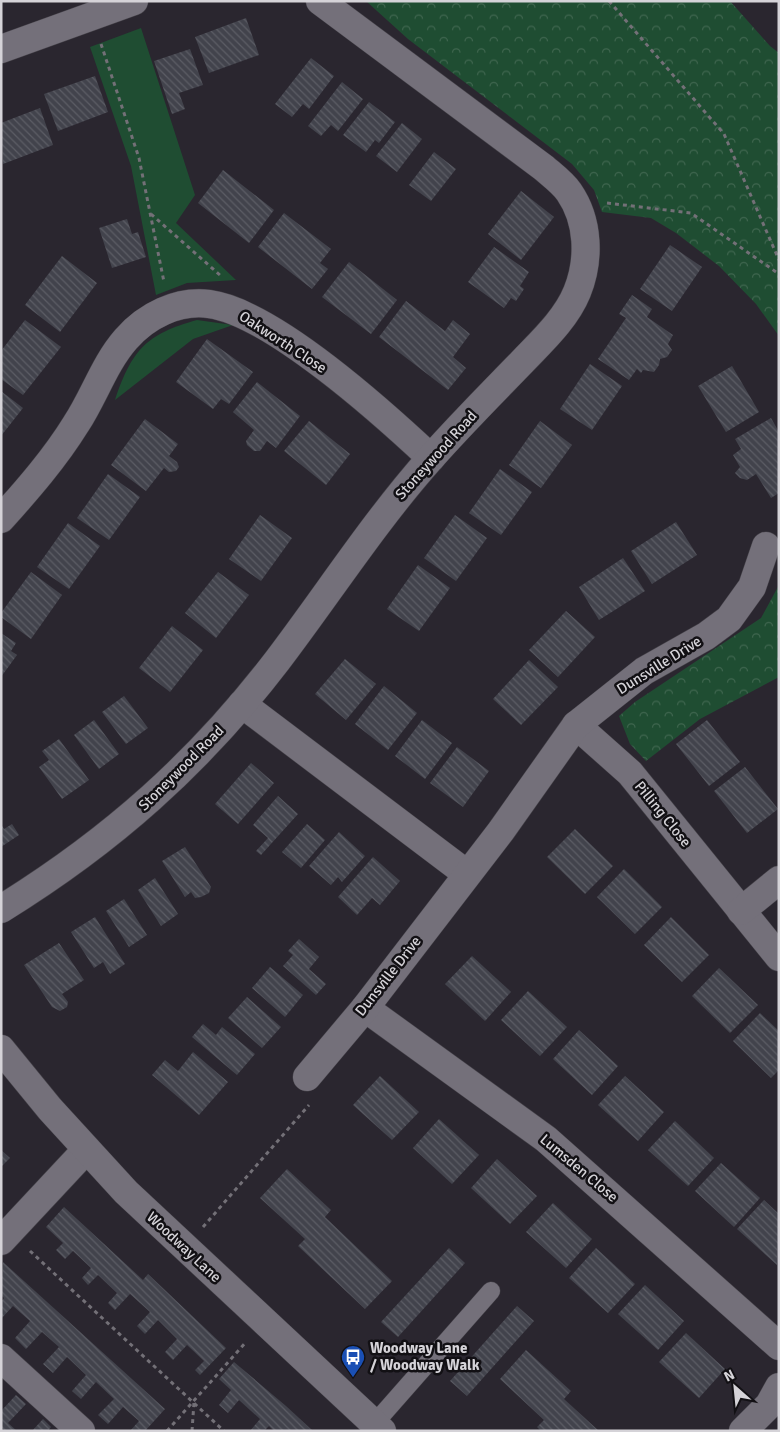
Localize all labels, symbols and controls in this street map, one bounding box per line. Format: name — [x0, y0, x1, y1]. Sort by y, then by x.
street label: Oakworth Close — [236, 307, 330, 377]
street label: Stoneywood Road — [391, 407, 481, 503]
street label: Dunsville Drive — [613, 632, 705, 698]
street label: Stoneywood Road — [135, 722, 227, 814]
street label: Pilling Close — [631, 777, 695, 851]
street label: Dunsville Drive — [351, 933, 425, 1019]
street label: Lumsden Close — [536, 1130, 622, 1206]
street label: Woodway Lane — [143, 1208, 225, 1286]
place label: Woodway Lane / Woodway Walk — [370, 1339, 480, 1374]
bus stop icon: Woodway Lane / Woodway Walk — [340, 1344, 366, 1378]
north arrow — [710, 1362, 760, 1412]
text: N — [721, 1366, 738, 1386]

